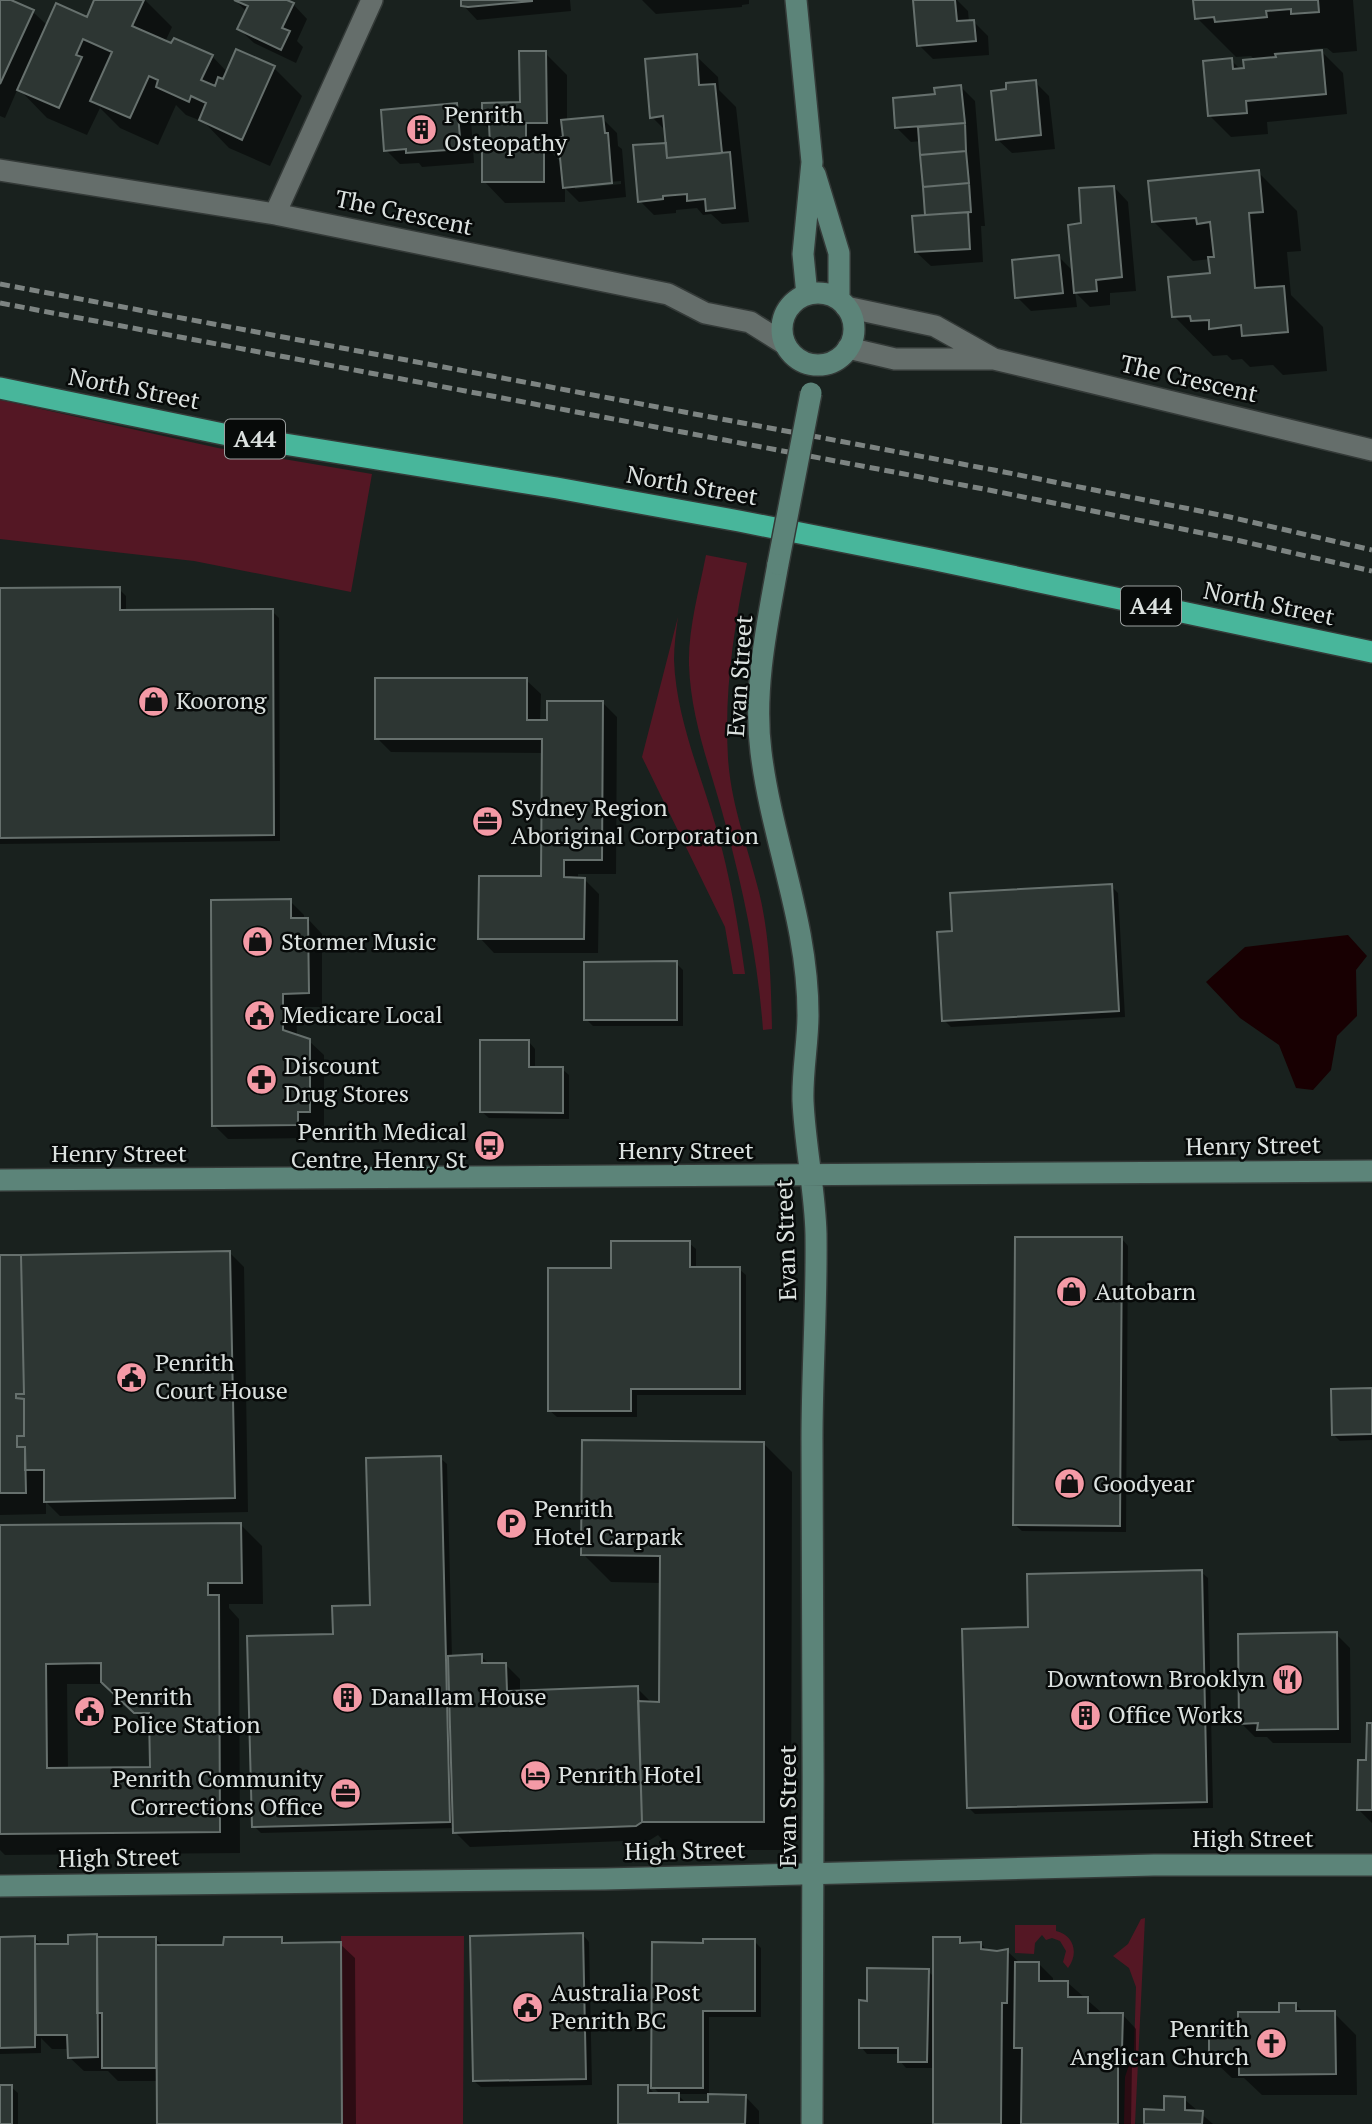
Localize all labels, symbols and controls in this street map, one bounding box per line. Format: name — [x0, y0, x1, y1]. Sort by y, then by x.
place label: Penrith Osteopathy — [444, 98, 568, 158]
building icon: Penrith Osteopathy — [404, 112, 438, 146]
street label: The Crescent — [332, 182, 476, 242]
street label: The Crescent — [1117, 347, 1261, 409]
street label: North Street — [66, 360, 203, 416]
road number: A44 — [225, 420, 285, 458]
street label: North Street — [624, 458, 760, 512]
street label: North Street — [1201, 574, 1338, 633]
road number: A44 — [1121, 586, 1181, 626]
street label: Evan Street — [719, 614, 759, 738]
shop icon: Koorong — [136, 684, 170, 718]
place label: Koorong — [176, 684, 267, 716]
place label: Sydney Region Aboriginal Corporation — [511, 791, 759, 851]
office icon: Sydney Region Aboriginal Corporation — [471, 805, 505, 839]
shop icon: Stormer Music — [241, 925, 275, 959]
place label: Stormer Music — [281, 925, 436, 957]
public building icon: Medicare Local — [242, 998, 276, 1032]
place label: Medicare Local — [282, 998, 443, 1030]
place label: Discount Drug Stores — [284, 1049, 409, 1109]
pharmacy icon: Discount Drug Stores — [244, 1063, 278, 1097]
place label: Penrith Medical Centre, Henry St — [291, 1115, 467, 1175]
street label: Henry Street — [1185, 1128, 1321, 1162]
bus stop icon: Penrith Medical Centre, Henry St — [473, 1129, 507, 1163]
street label: Henry Street — [618, 1134, 754, 1166]
street label: Henry Street — [51, 1137, 187, 1169]
street label: Evan Street — [767, 1178, 803, 1302]
shop icon: Autobarn — [1055, 1275, 1089, 1309]
place label: Autobarn — [1095, 1275, 1196, 1307]
place label: Penrith Court House — [155, 1346, 288, 1406]
public building icon: Penrith Court House — [115, 1360, 149, 1394]
shop icon: Goodyear — [1053, 1467, 1087, 1501]
place label: Goodyear — [1093, 1467, 1195, 1499]
place label: Penrith Hotel Carpark — [534, 1492, 683, 1552]
parking icon: Penrith Hotel Carpark — [494, 1506, 528, 1540]
place label: Downtown Brooklyn — [1047, 1662, 1265, 1694]
restaurant icon: Downtown Brooklyn — [1271, 1662, 1305, 1696]
place label: Penrith Police Station — [113, 1680, 261, 1740]
building icon: Danallam House — [331, 1680, 365, 1714]
place label: Danallam House — [371, 1680, 547, 1712]
public building icon: Penrith Police Station — [73, 1694, 107, 1728]
building icon: Office Works — [1068, 1698, 1102, 1732]
place label: Office Works — [1108, 1698, 1243, 1730]
street label: Evan Street — [771, 1745, 803, 1867]
hotel icon: Penrith Hotel — [518, 1758, 552, 1792]
place label: Penrith Hotel — [558, 1758, 702, 1790]
place label: Penrith Community Corrections Office — [112, 1762, 324, 1822]
office icon: Penrith Community Corrections Office — [329, 1776, 363, 1810]
street label: High Street — [1192, 1822, 1314, 1854]
street label: High Street — [624, 1833, 746, 1867]
street label: High Street — [58, 1840, 180, 1874]
place label: Australia Post Penrith BC — [551, 1976, 700, 2036]
public building icon: Australia Post Penrith BC — [511, 1990, 545, 2024]
place label: Penrith Anglican Church — [1070, 2012, 1249, 2072]
church icon: Penrith Anglican Church — [1255, 2026, 1289, 2060]

